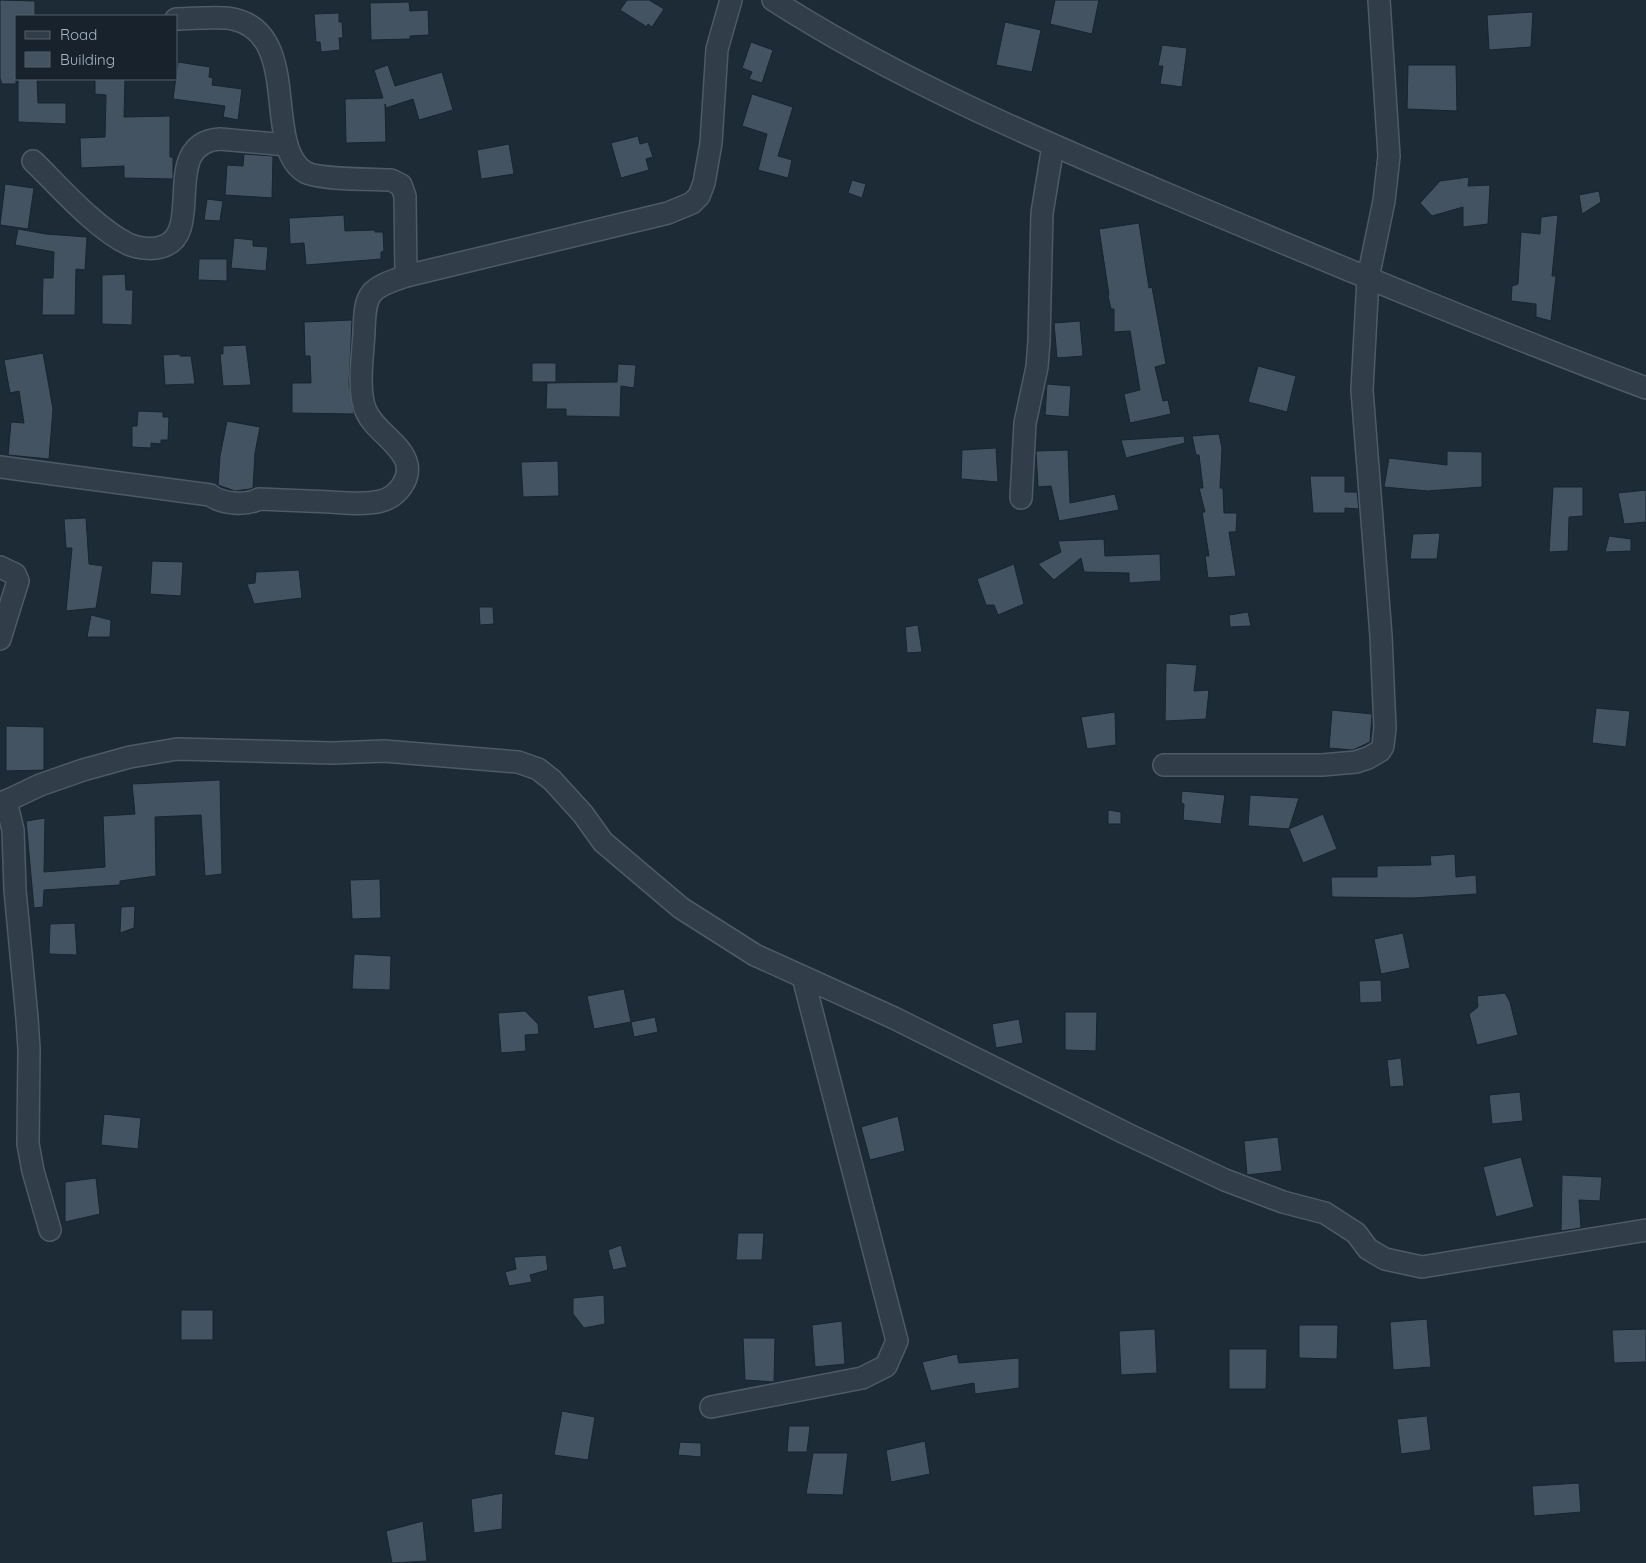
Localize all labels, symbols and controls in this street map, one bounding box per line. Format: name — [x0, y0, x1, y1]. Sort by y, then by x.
legend — [15, 15, 178, 80]
text: Road — [60, 25, 97, 44]
text: Building — [60, 50, 115, 69]

